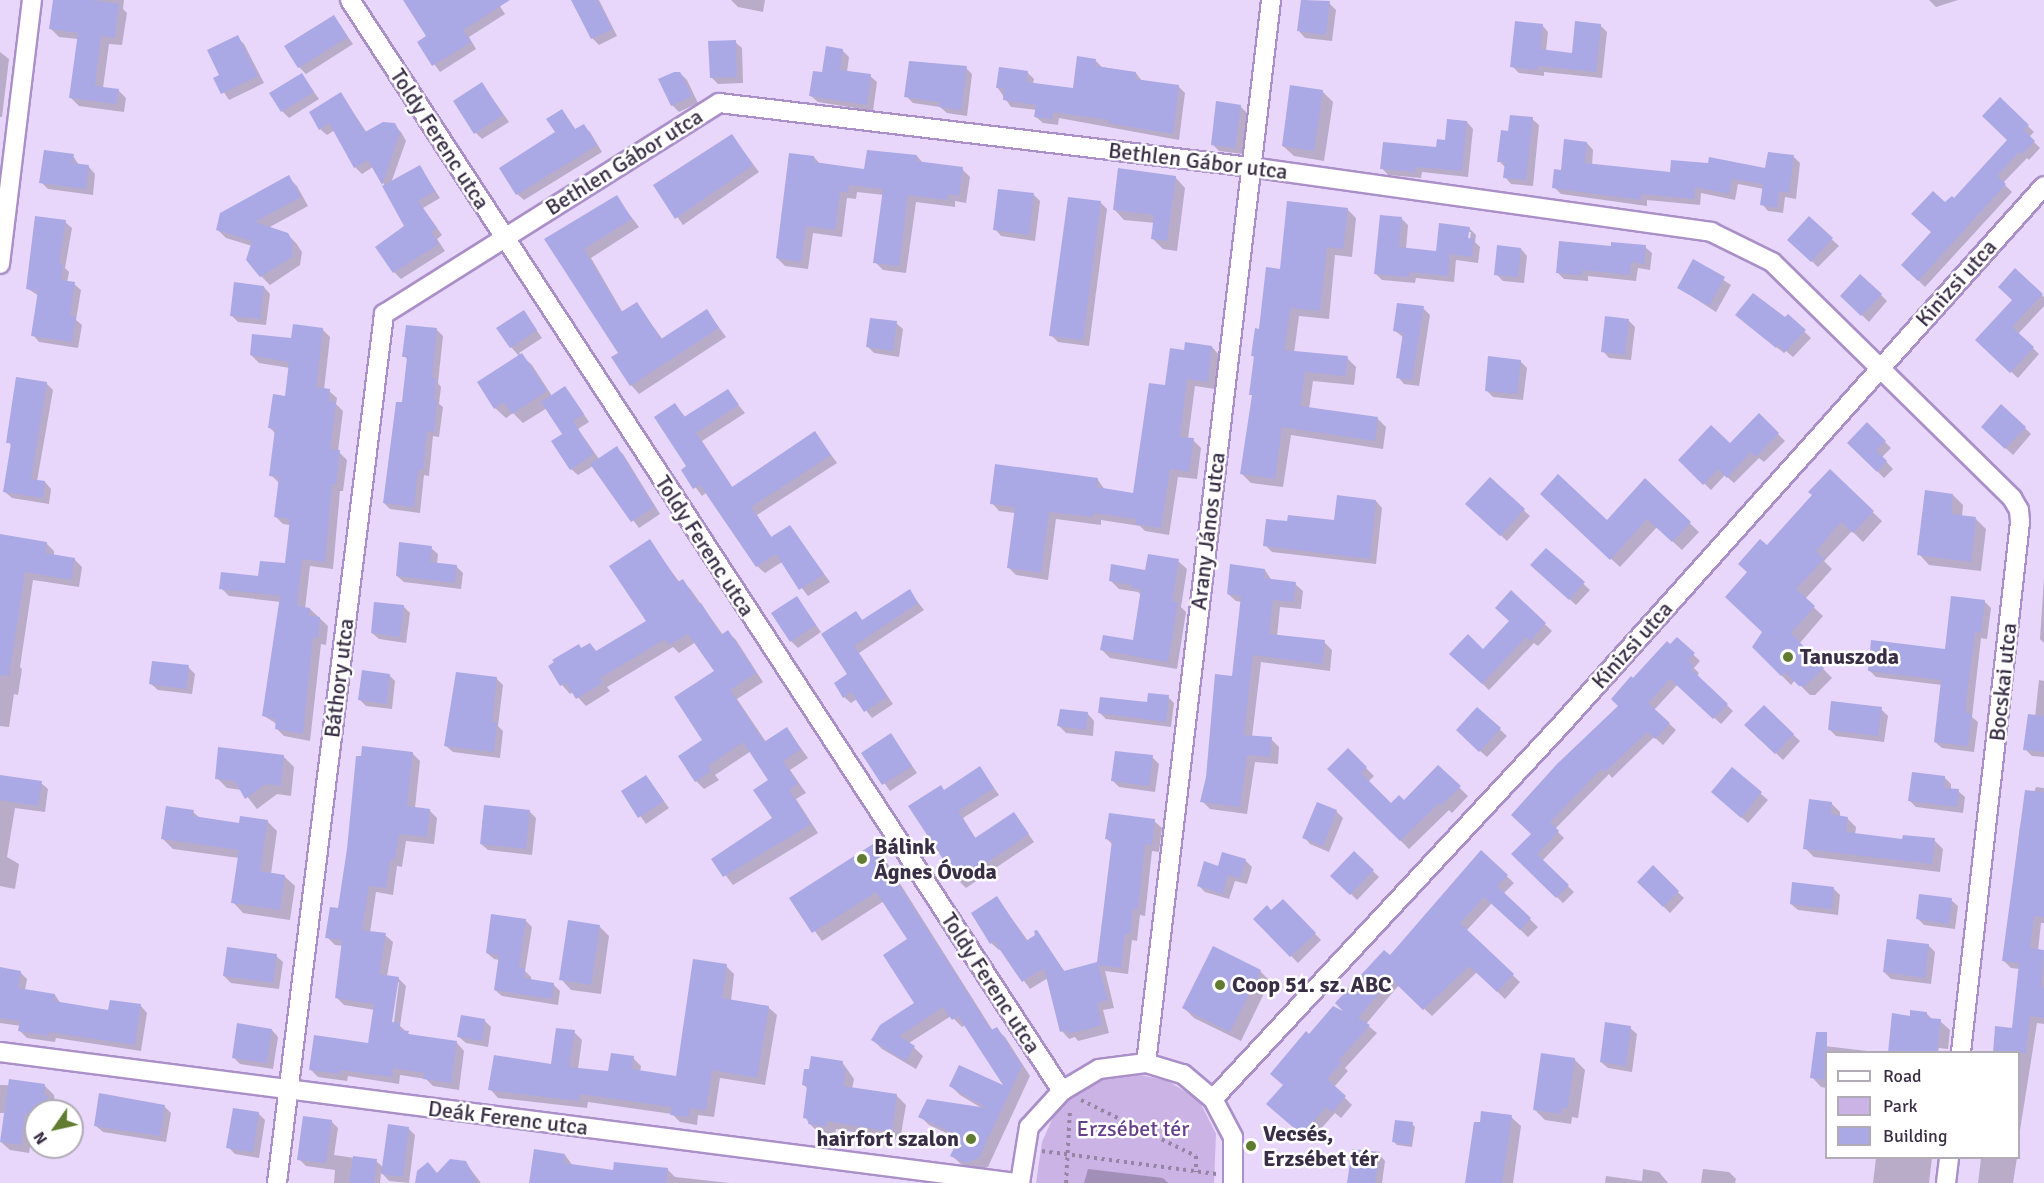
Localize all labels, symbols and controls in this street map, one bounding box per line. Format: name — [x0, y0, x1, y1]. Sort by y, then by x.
street label: Toldy Ferenc utca — [385, 64, 495, 214]
street label: Bethlen Gábor utca — [540, 103, 708, 221]
street label: Bethlen Gábor utca — [1107, 137, 1289, 185]
street label: Kinizsi utca — [1910, 234, 2002, 332]
street label: Arany János utca — [1185, 451, 1231, 611]
street label: Toldy Ferenc utca — [650, 471, 760, 621]
street label: Kinizsi utca — [1586, 596, 1678, 694]
street label: Báthory utca — [319, 617, 359, 739]
street label: Bocskai utca — [1984, 622, 2022, 742]
place label: Tanuszoda — [1800, 644, 1899, 670]
marker: Tanuszoda — [1781, 650, 1795, 664]
place label: Bálink Ágnes Óvoda — [874, 833, 997, 884]
marker: Bálink Ágnes Óvoda — [855, 852, 869, 866]
street label: Toldy Ferenc utca — [936, 908, 1046, 1058]
place label: Coop 51. sz. ABC — [1232, 972, 1391, 998]
marker: Coop 51. sz. ABC — [1213, 978, 1227, 992]
legend — [1825, 1051, 2020, 1159]
text: Road — [1883, 1065, 1922, 1087]
street label: Deák Ferenc utca — [426, 1095, 590, 1141]
text: Park — [1883, 1095, 1918, 1117]
north arrow — [24, 1099, 84, 1159]
park label: Erzsébet tér — [1077, 1116, 1189, 1142]
place label: Vecsés, Erzsébet tér — [1263, 1120, 1379, 1172]
text: Building — [1883, 1125, 1947, 1147]
place label: hairfort szalon — [816, 1126, 959, 1152]
text: N — [29, 1128, 52, 1148]
marker: hairfort szalon — [964, 1132, 978, 1146]
marker: Vecsés, Erzsébet tér — [1244, 1139, 1258, 1153]

